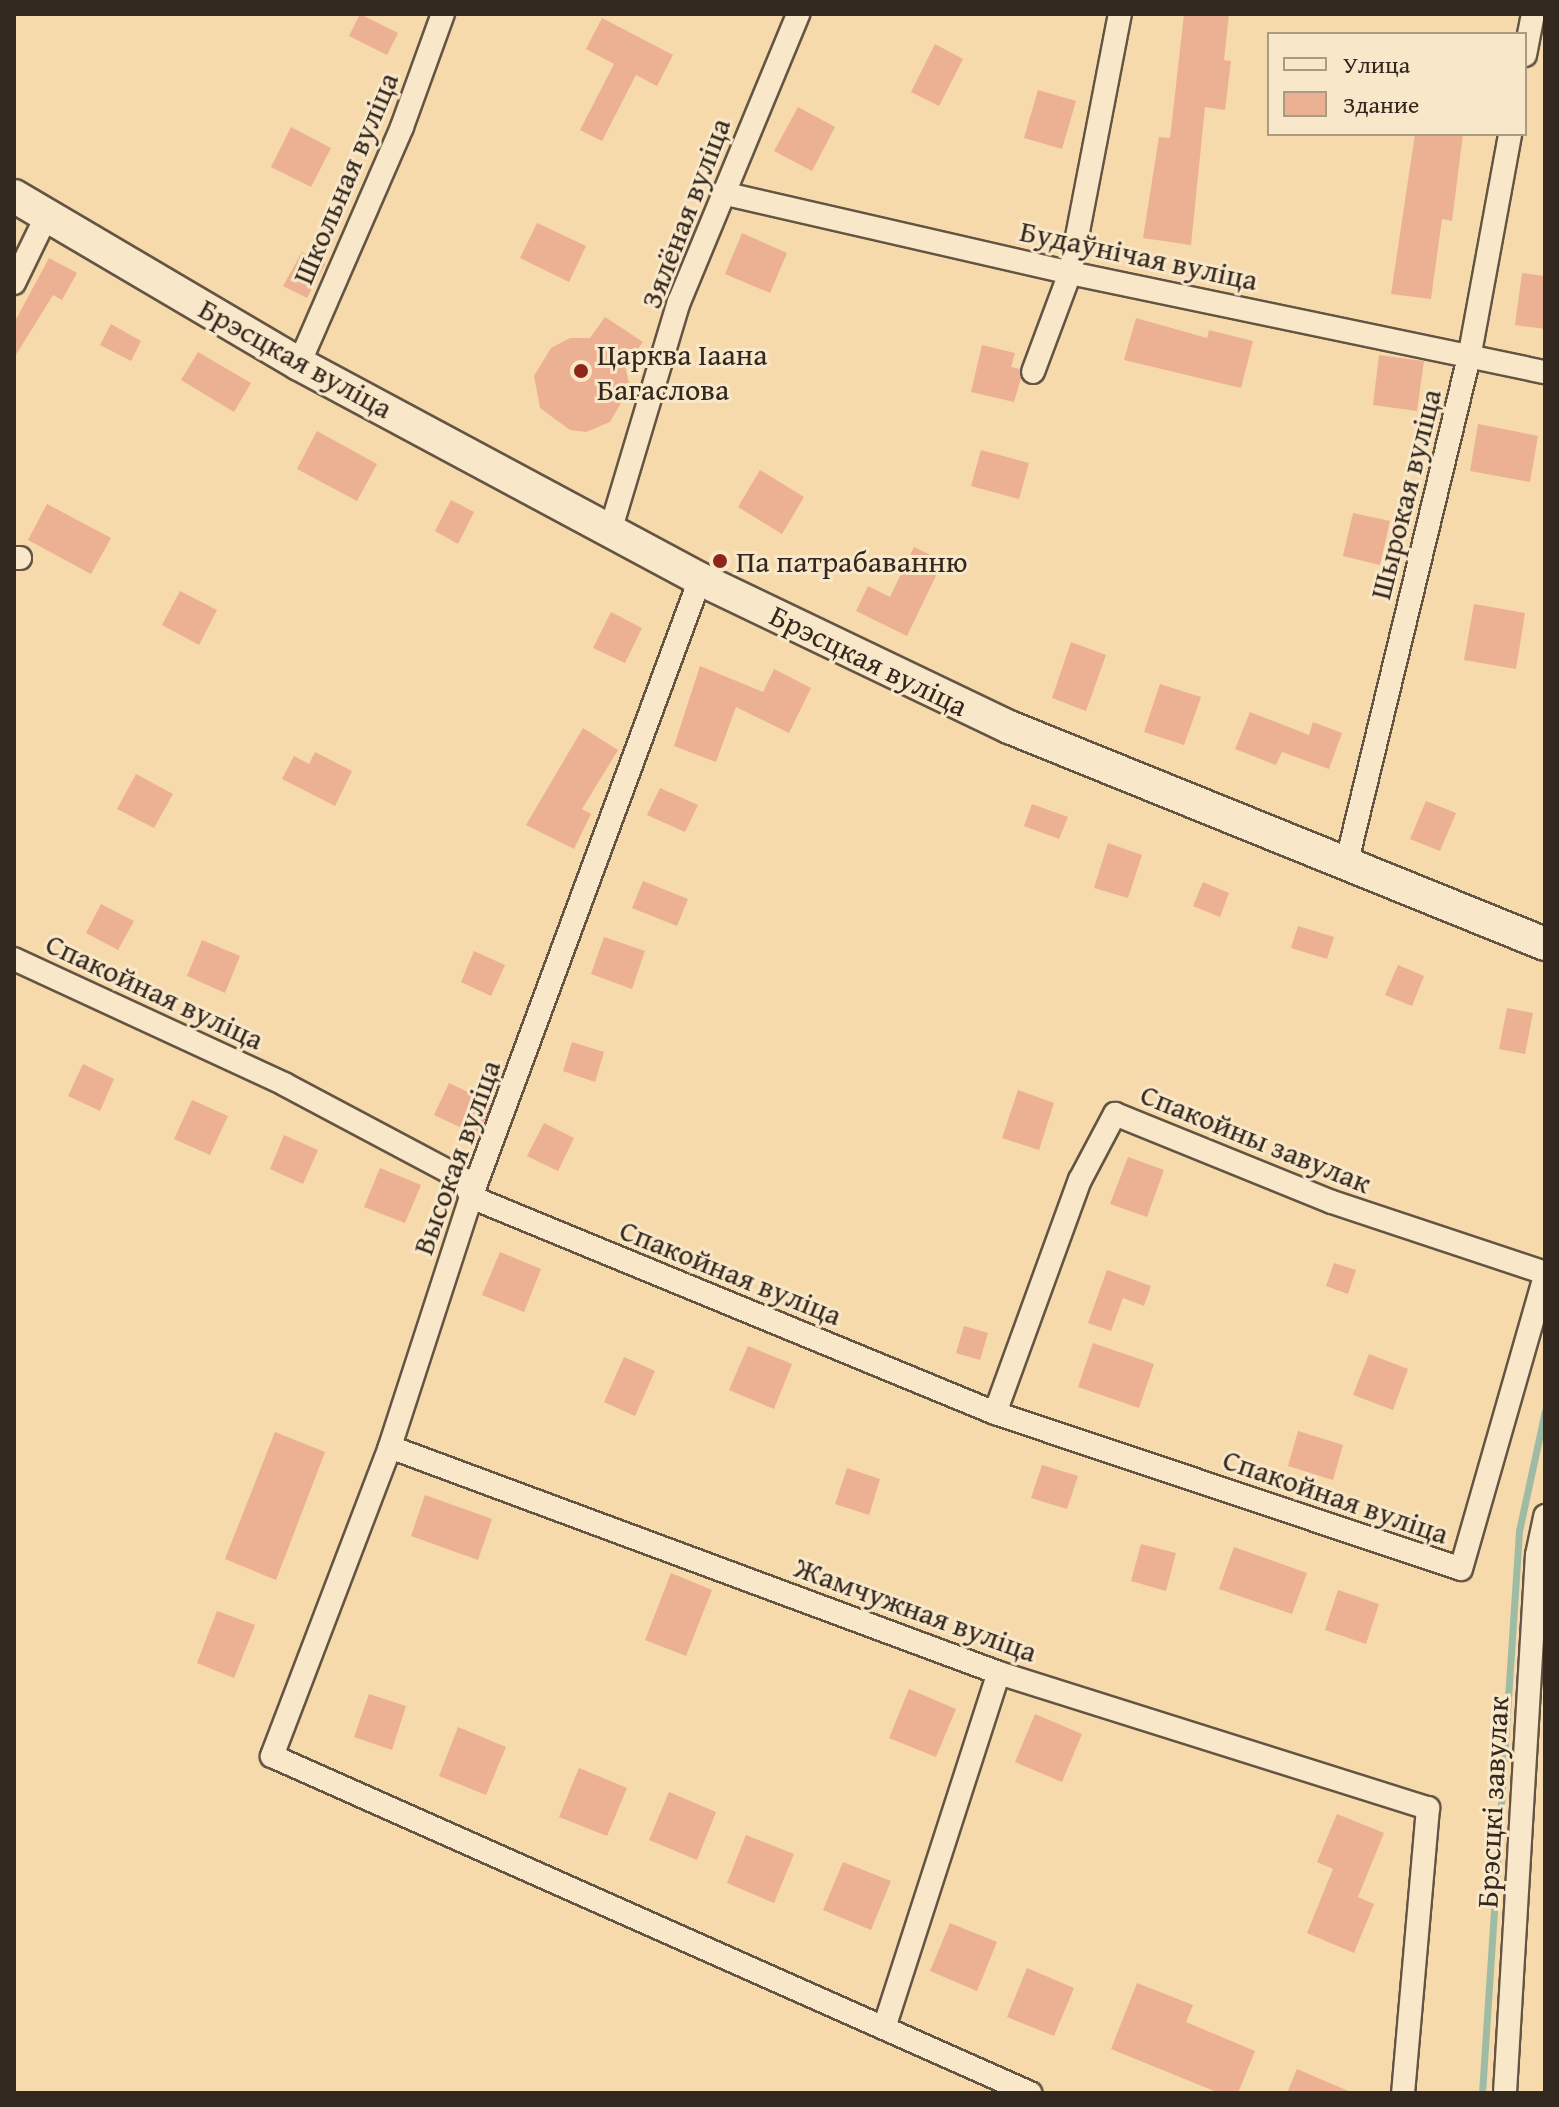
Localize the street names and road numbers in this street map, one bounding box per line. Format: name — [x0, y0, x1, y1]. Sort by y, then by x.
street label: Школьная вуліца — [284, 67, 406, 289]
street label: Зялёная вуліца — [632, 113, 738, 313]
street label: Будаўнічая вуліца — [1017, 212, 1261, 298]
street label: Брэсцкая вуліца — [193, 290, 399, 426]
street label: Шырокая вуліца — [1361, 385, 1449, 603]
street label: Брэсцкая вуліца — [764, 597, 974, 723]
street label: Спакойная вуліца — [40, 925, 270, 1057]
street label: Высокая вуліца — [404, 1055, 508, 1259]
street label: Спакойны завулак — [1136, 1075, 1376, 1201]
street label: Спакойная вуліца — [615, 1211, 847, 1333]
street label: Спакойная вуліца — [1219, 1441, 1453, 1551]
street label: Жамчужная вуліца — [790, 1548, 1042, 1670]
street label: Брэсцкі завулак — [1468, 1695, 1516, 1909]

